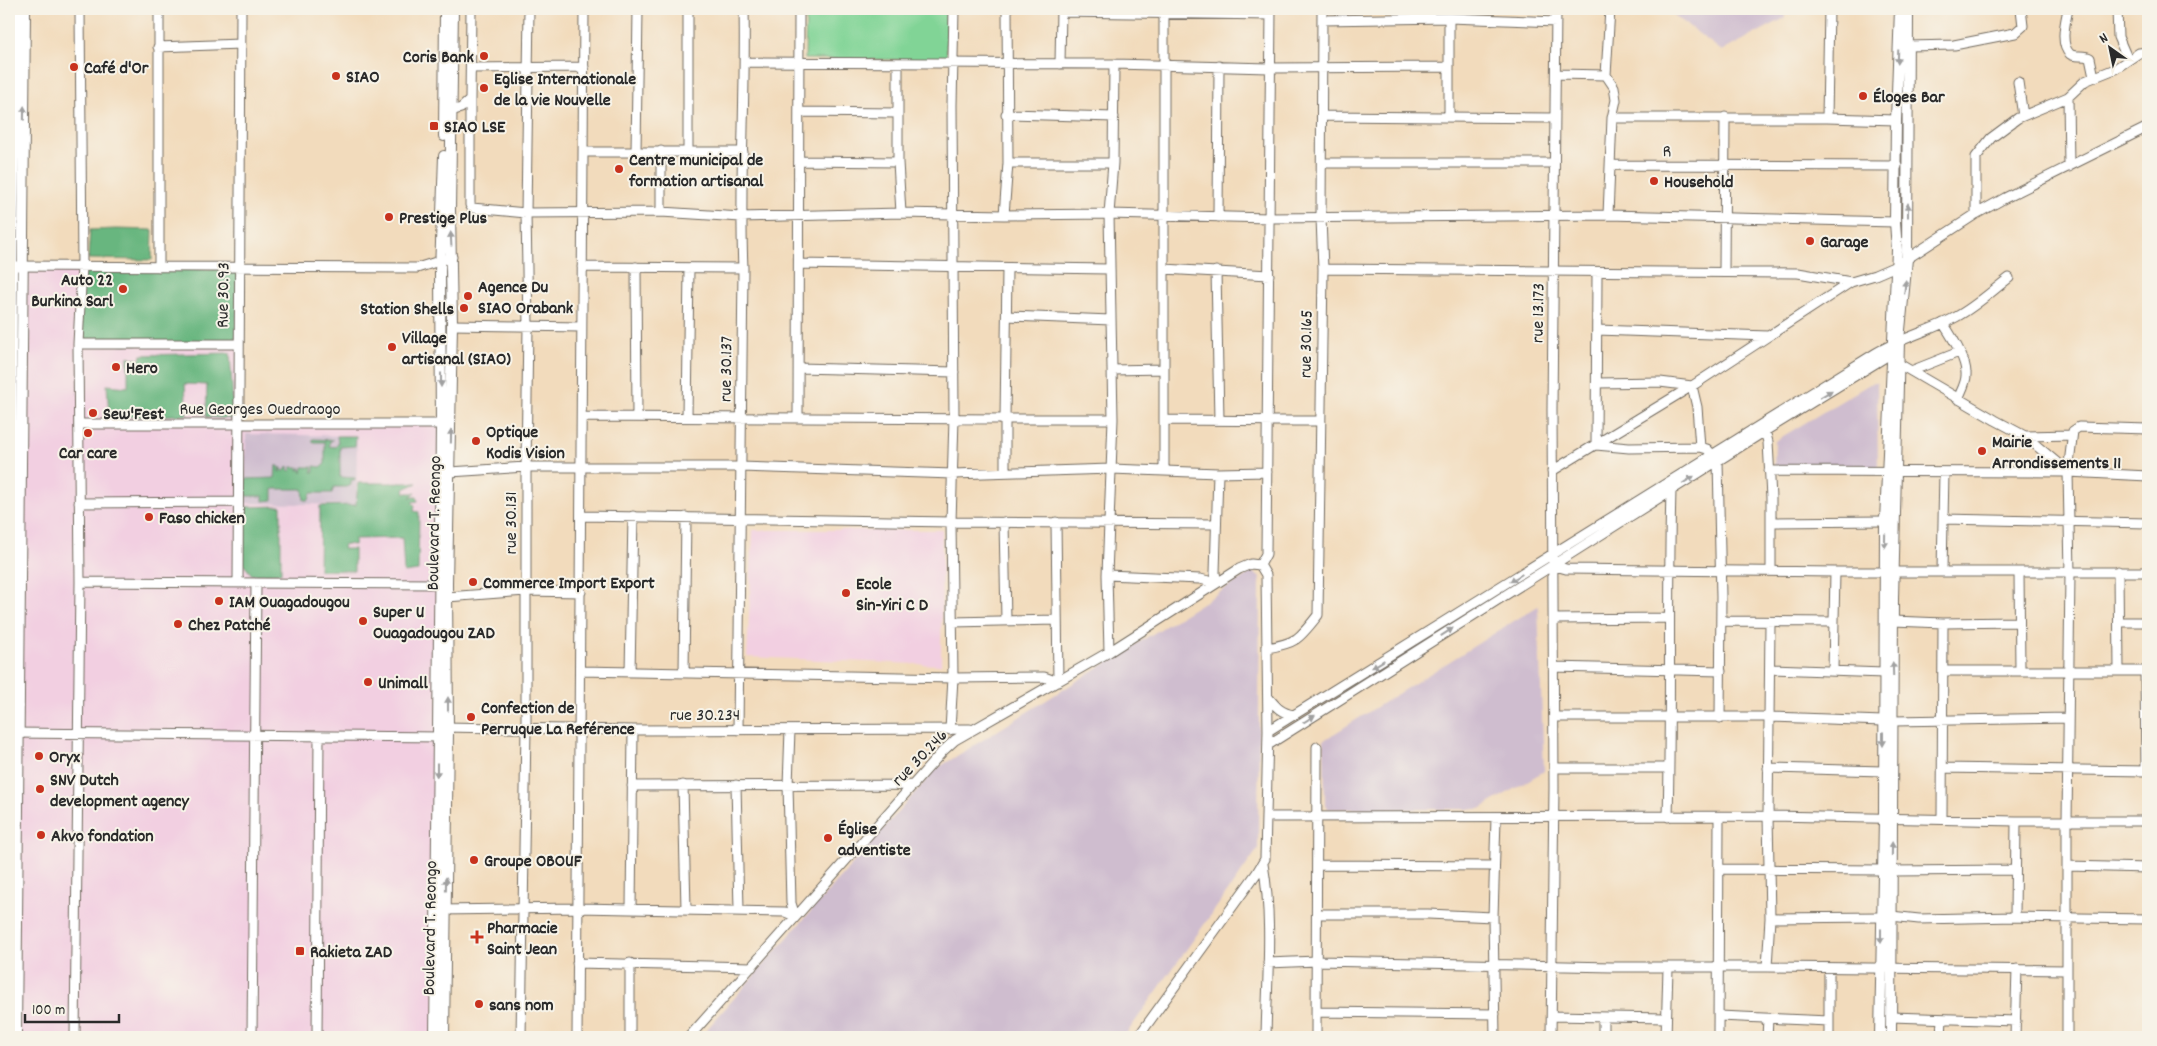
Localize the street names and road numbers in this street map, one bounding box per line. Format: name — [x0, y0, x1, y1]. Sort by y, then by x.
street label: R — [1662, 140, 1672, 165]
street label: Rue 30.93 — [211, 262, 238, 328]
street label: rue 13.173 — [1526, 283, 1553, 343]
street label: rue 30.165 — [1294, 310, 1321, 378]
street label: rue 30.137 — [714, 336, 741, 402]
street label: Rue Georges Ouedraogo — [179, 398, 341, 423]
street label: Boulevard T. Reongo — [422, 455, 449, 591]
street label: rue 30.131 — [500, 491, 525, 555]
street label: rue 30.234 — [670, 704, 740, 729]
street label: rue 30.246 — [887, 724, 955, 793]
street label: Boulevard T. Reongo — [418, 860, 445, 996]

